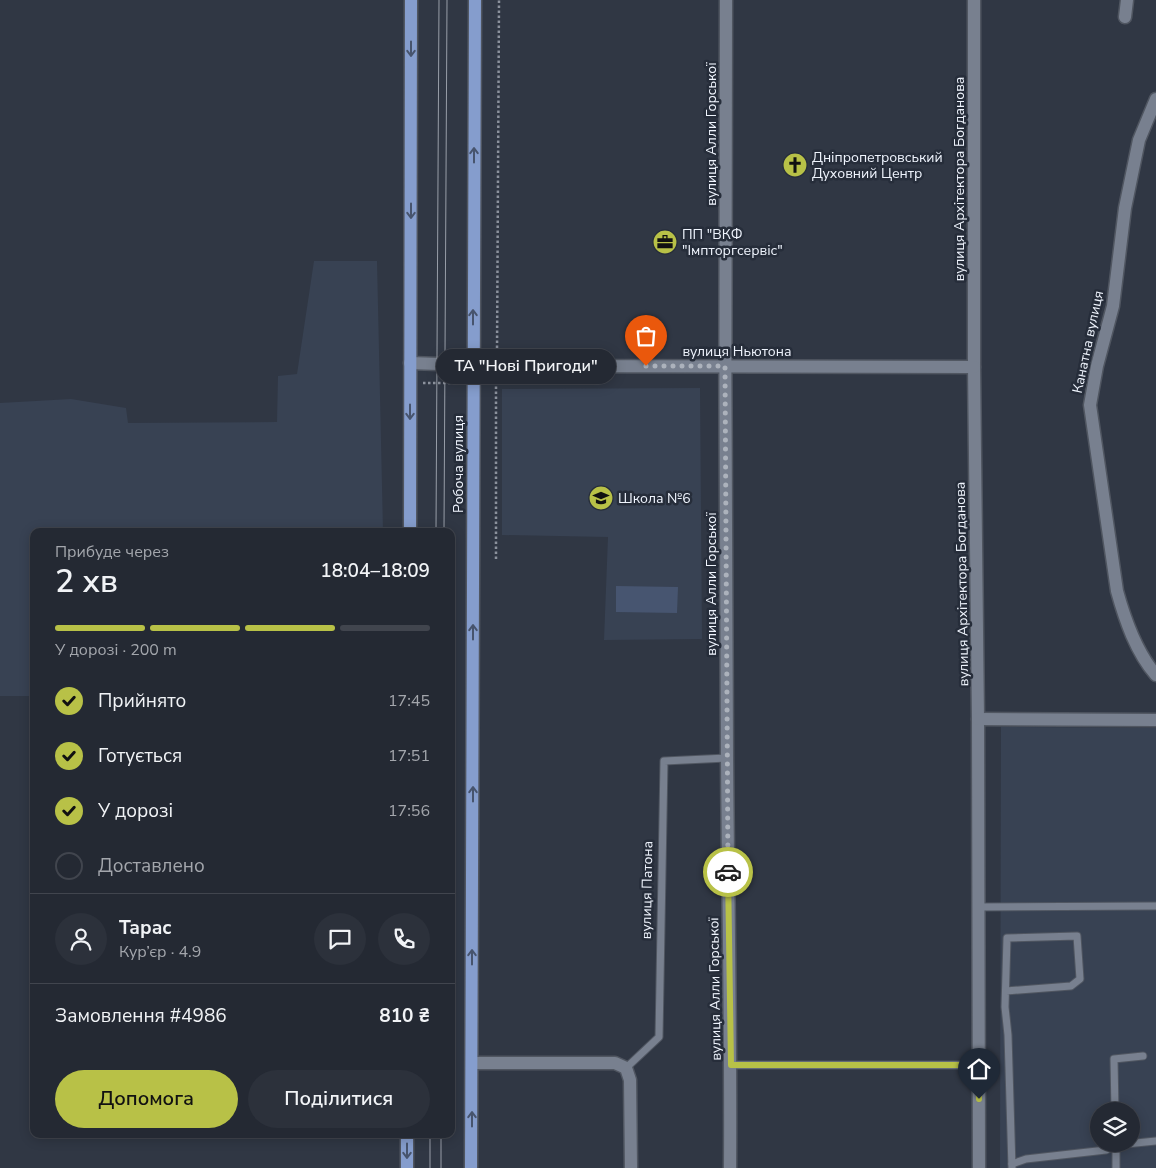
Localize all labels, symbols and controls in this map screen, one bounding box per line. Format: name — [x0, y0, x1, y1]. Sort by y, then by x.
one-way arrow — [406, 40, 416, 56]
street label: вулиця Алли Горської — [702, 62, 721, 206]
street label: вулиця Архітектора Богданова — [950, 77, 969, 281]
one-way arrow — [469, 147, 479, 163]
place label: Дніпропетровський Духовний Центр — [812, 148, 943, 183]
church icon: Дніпропетровський Духовний Центр — [782, 152, 808, 178]
one-way arrow — [406, 202, 416, 219]
place label: ПП "ВКФ "Імпторгсервіс" — [682, 225, 783, 260]
office icon: ПП "ВКФ "Імпторгсервіс" — [652, 229, 678, 255]
street label: Канатна вулиця — [1068, 289, 1108, 395]
one-way arrow — [468, 309, 478, 326]
pin — [625, 315, 667, 366]
icon: bag — [632, 322, 660, 350]
street label: вулиця Ньютона — [682, 342, 792, 361]
callout: ТА "Нові Пригоди" — [436, 348, 616, 384]
text: ТА "Нові Пригоди" — [454, 355, 598, 377]
one-way arrow — [405, 404, 415, 420]
street label: Робоча вулиця — [449, 415, 468, 513]
street label: вулиця Архітектора Богданова — [951, 482, 973, 686]
school or university icon: Школа №6 — [588, 485, 614, 511]
place label: Школа №6 — [618, 489, 691, 508]
street label: вулиця Алли Горської — [702, 512, 721, 656]
text: Прибуде через — [55, 541, 169, 563]
text: 18:04–18:09 — [320, 558, 430, 584]
text: 2 хв — [55, 560, 118, 603]
one-way arrow — [468, 624, 478, 640]
text: У дорозі · 200 m — [55, 639, 177, 661]
icon: check — [55, 687, 83, 715]
text: Прийнято — [98, 688, 186, 714]
text: 17:45 — [388, 690, 430, 712]
icon: check — [55, 742, 83, 770]
text: Готується — [98, 743, 182, 769]
text: 17:51 — [388, 745, 430, 767]
one-way arrow — [468, 787, 478, 803]
icon: check — [55, 797, 83, 825]
text: У дорозі — [98, 798, 173, 824]
text: 17:56 — [388, 800, 430, 822]
street label: вулиця Патона — [637, 841, 657, 939]
courier — [703, 847, 753, 897]
text: Доставлено — [98, 853, 205, 879]
icon: car — [714, 858, 742, 886]
button: person — [55, 913, 107, 965]
button: chat — [314, 913, 366, 965]
button: phone — [378, 913, 430, 965]
text: Тарас — [119, 915, 172, 941]
street label: вулиця Алли Горської — [704, 917, 726, 1061]
text: Кур’єр · 4.9 — [119, 941, 201, 963]
one-way arrow — [467, 949, 477, 966]
text: Замовлення #4986 — [55, 1003, 227, 1029]
text: 810 ₴ — [379, 1003, 430, 1029]
pin — [958, 1048, 1000, 1099]
icon: home — [965, 1055, 993, 1083]
button: Допомога — [55, 1070, 238, 1128]
button: Поділитися — [248, 1070, 430, 1128]
map controls — [1090, 1102, 1140, 1152]
button: layers — [1090, 1102, 1140, 1152]
one-way arrow — [467, 1112, 477, 1128]
one-way arrow — [402, 1142, 412, 1159]

